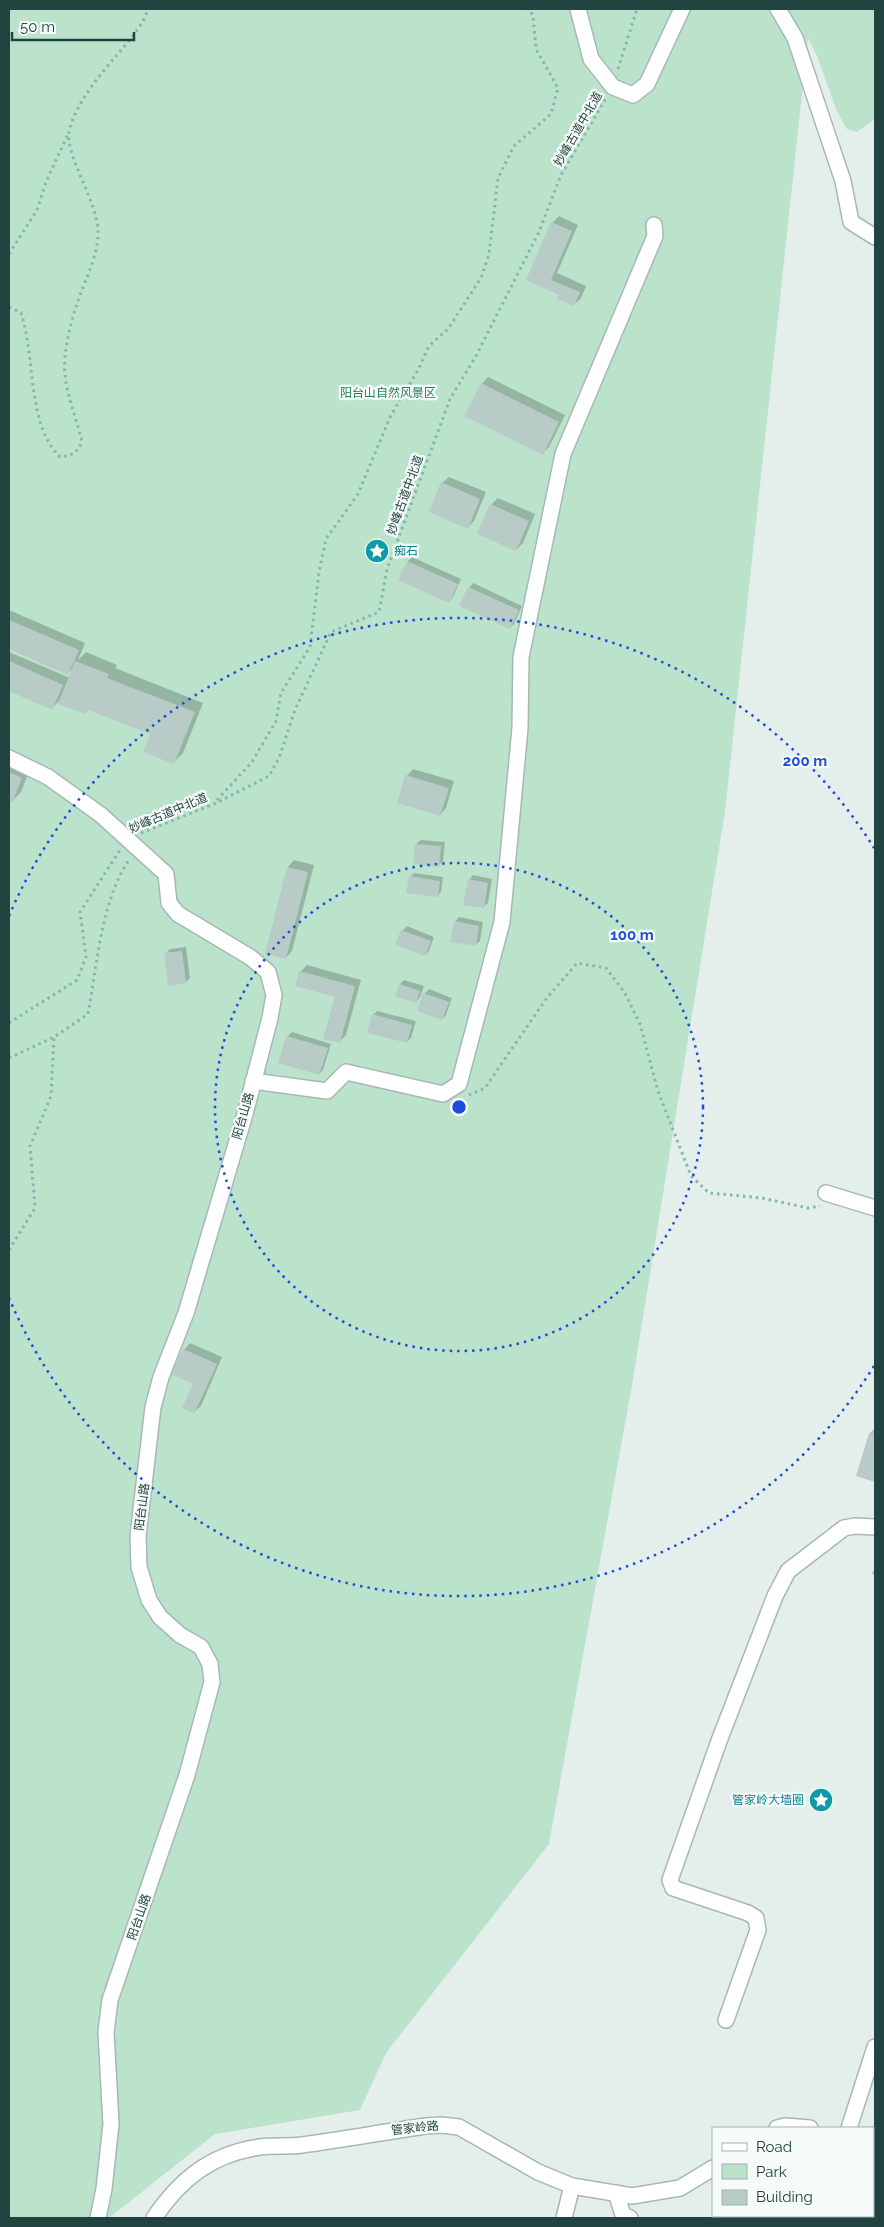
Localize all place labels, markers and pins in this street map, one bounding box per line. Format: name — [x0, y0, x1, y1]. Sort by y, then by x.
place icon: 痴石 — [364, 538, 390, 564]
place label: 痴石 — [394, 544, 418, 558]
centre of rings — [450, 1098, 468, 1116]
place icon: 管家岭大墙圈 — [808, 1787, 834, 1813]
place label: 管家岭大墙圈 — [732, 1793, 804, 1807]

